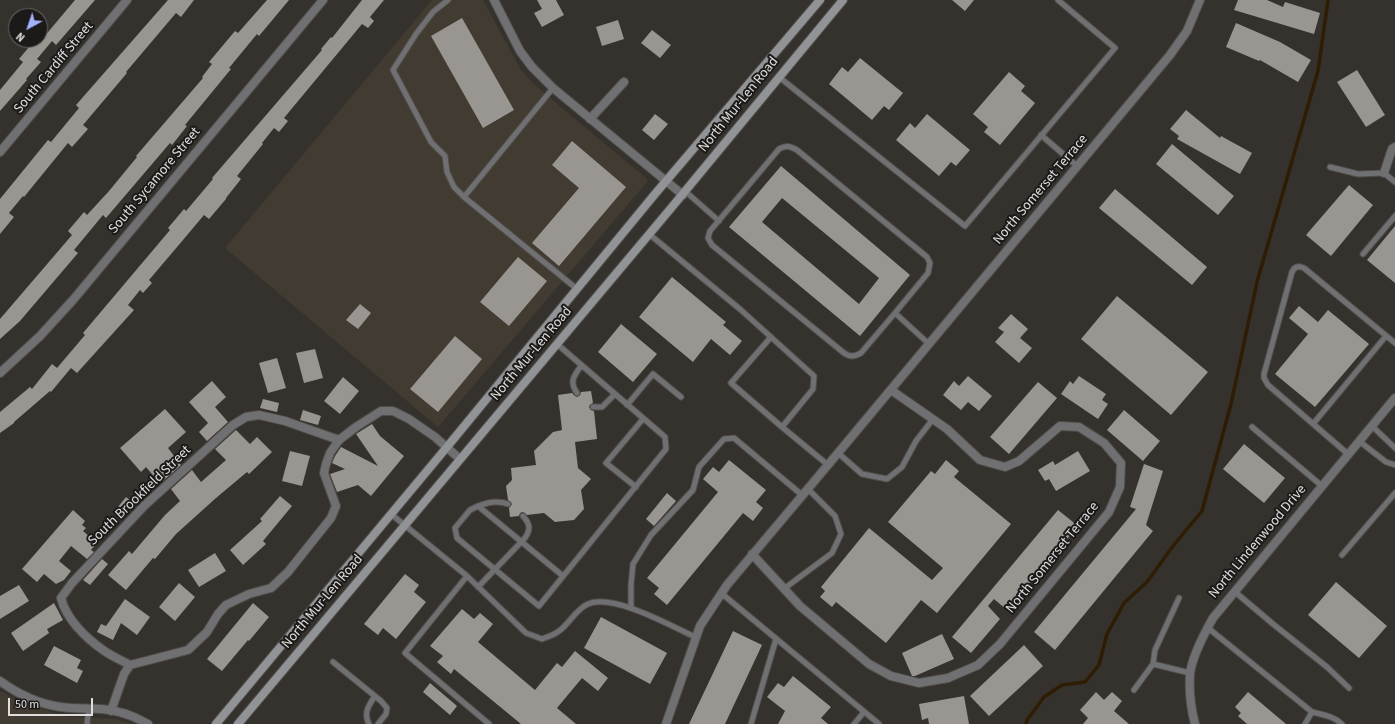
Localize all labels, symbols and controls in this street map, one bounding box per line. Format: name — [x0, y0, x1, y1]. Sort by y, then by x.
north arrow — [8, 8, 48, 48]
street label: South Cardiff Street — [11, 19, 97, 117]
text: N — [13, 29, 28, 45]
street label: North Mur-Len Road — [696, 54, 782, 156]
street label: South Sycamore Street — [106, 124, 204, 238]
street label: North Somerset Terrace — [990, 132, 1092, 248]
street label: North Mur-Len Road — [488, 304, 576, 404]
street label: South Brookfield Street — [85, 443, 195, 549]
street label: North Lindenwood Drive — [1206, 482, 1310, 602]
street label: North Somerset Terrace — [1003, 499, 1103, 617]
street label: North Mur-Len Road — [279, 552, 367, 652]
scale bar — [10, 690, 95, 716]
text: 50 m — [15, 696, 39, 713]

